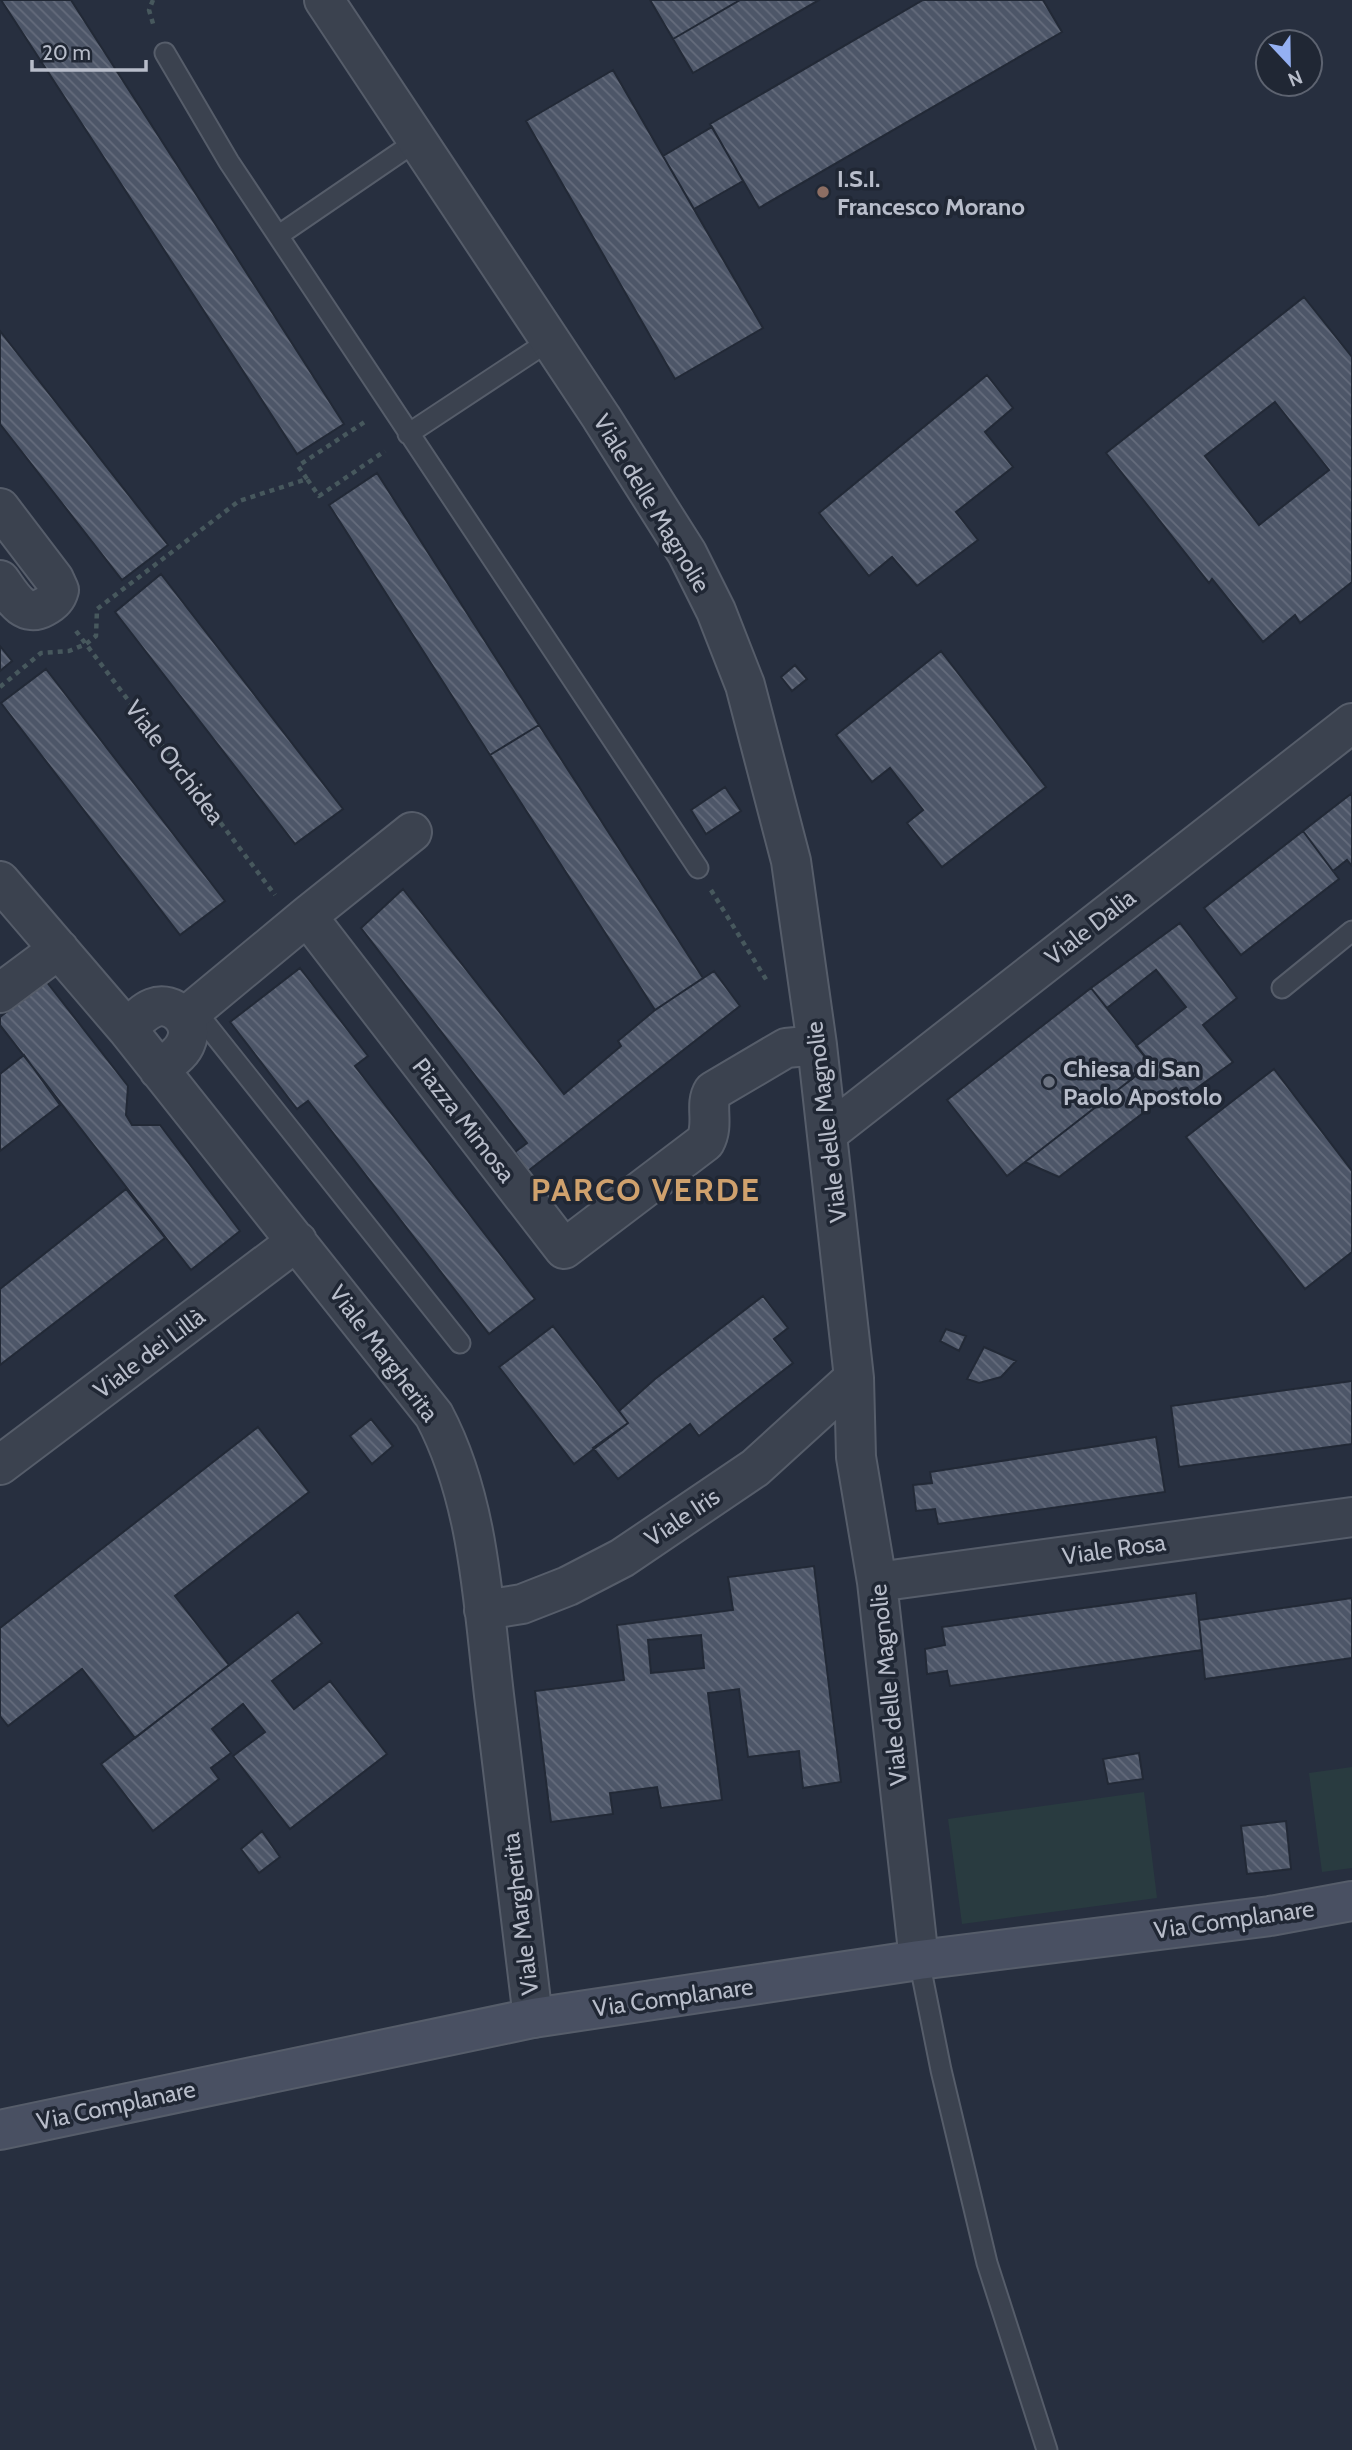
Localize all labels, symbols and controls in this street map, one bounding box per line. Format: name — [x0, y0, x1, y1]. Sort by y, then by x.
scale bar — [32, 28, 145, 72]
north arrow — [1254, 28, 1324, 98]
text: 20 m — [42, 40, 91, 65]
text: N — [1285, 65, 1306, 91]
place label: I.S.I. Francesco Morano — [837, 164, 1025, 221]
marker: I.S.I. Francesco Morano — [815, 184, 831, 200]
street label: Viale delle Magnolie — [587, 409, 717, 597]
street label: Viale Orchidea — [119, 694, 231, 830]
street label: Viale Dalia — [1039, 882, 1141, 971]
street label: Viale delle Magnolie — [799, 1020, 853, 1224]
street label: Piazza Mimosa — [406, 1052, 522, 1188]
place label: Chiesa di San Paolo Apostolo — [1063, 1054, 1223, 1111]
marker: Chiesa di San Paolo Apostolo — [1041, 1074, 1057, 1090]
district label: PARCO VERDE — [531, 1170, 761, 1209]
street label: Viale Margherita — [323, 1279, 445, 1427]
street label: Viale dei Lillà — [88, 1302, 211, 1404]
street label: Viale Iris — [639, 1481, 725, 1553]
street label: Viale Rosa — [1060, 1527, 1168, 1571]
street label: Viale delle Magnolie — [863, 1583, 913, 1787]
street label: Viale Margherita — [496, 1831, 544, 1997]
street label: Via Complanare — [1152, 1893, 1316, 1945]
street label: Via Complanare — [591, 1971, 755, 2023]
street label: Via Complanare — [34, 2074, 198, 2136]

